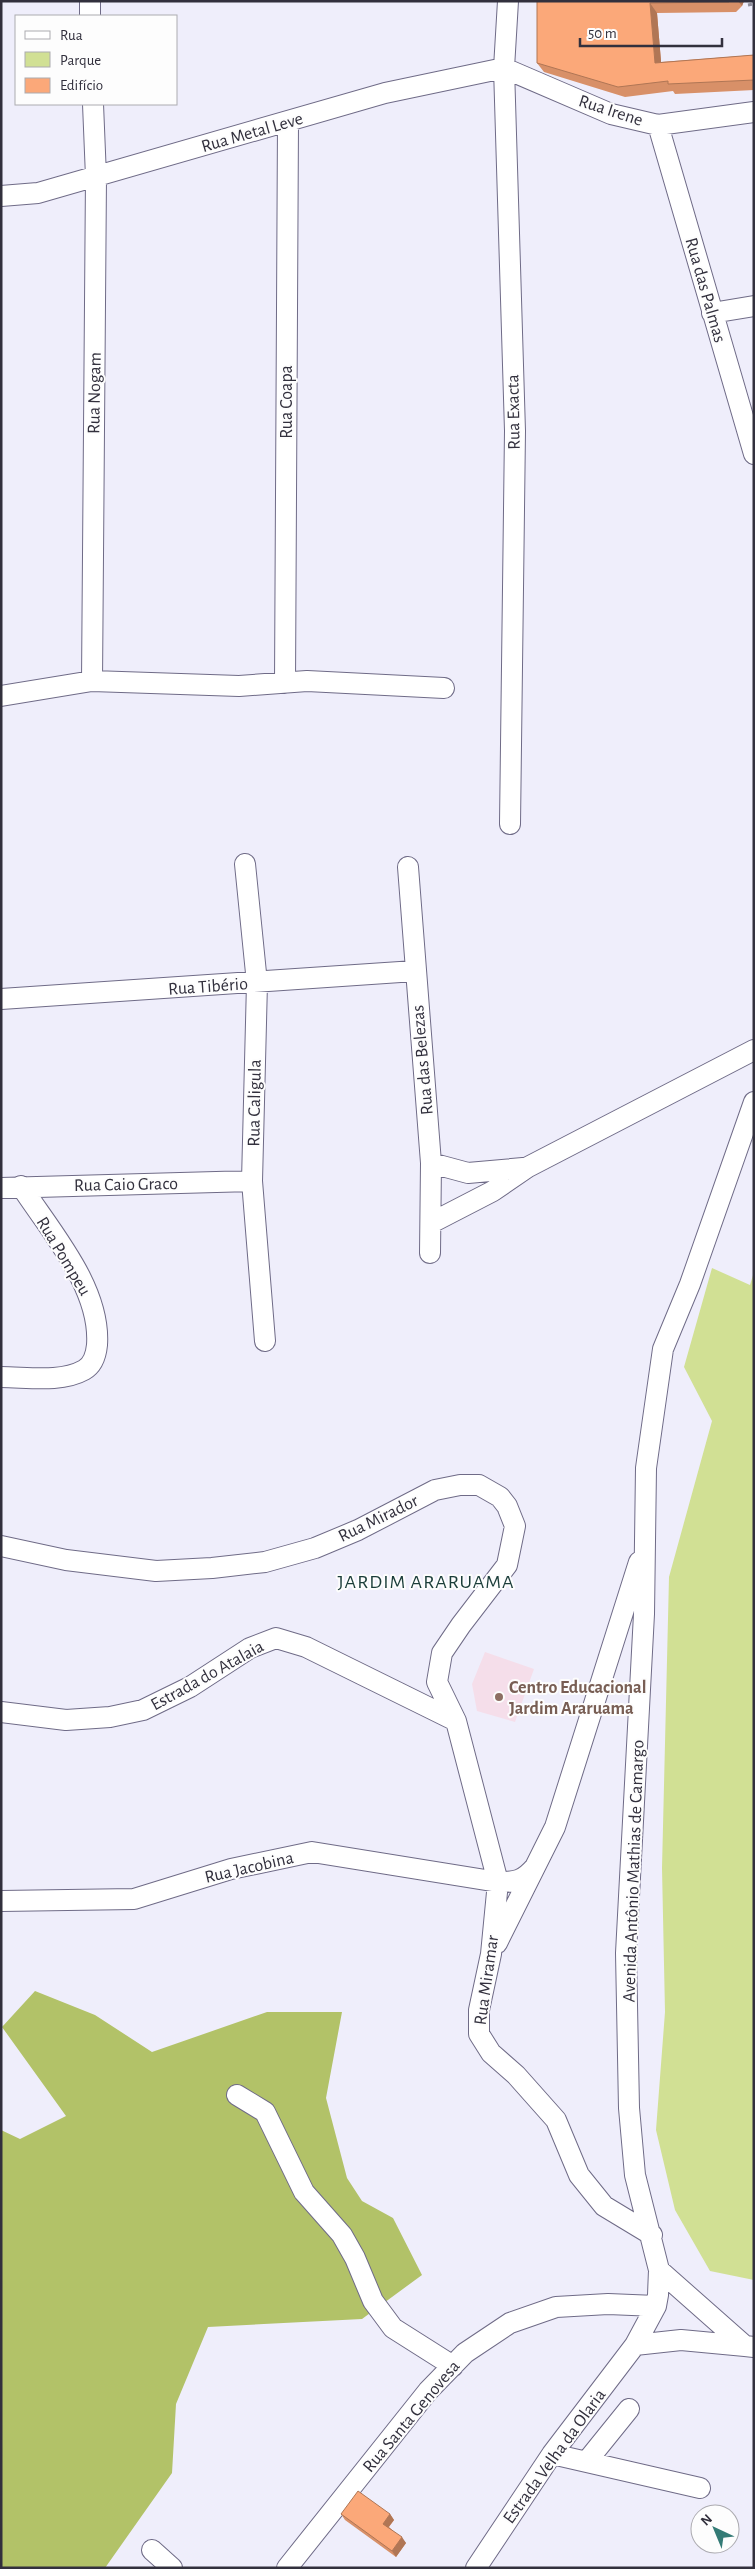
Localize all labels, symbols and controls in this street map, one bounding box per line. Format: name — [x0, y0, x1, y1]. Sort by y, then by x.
legend — [15, 15, 178, 105]
scale bar — [580, 15, 722, 47]
text: 50 m — [588, 26, 617, 41]
text: Rua — [60, 28, 83, 43]
text: Parque — [60, 53, 101, 68]
text: Edifício — [60, 78, 103, 93]
street label: Rua Irene — [576, 92, 645, 130]
street label: Rua Metal Leve — [199, 110, 305, 156]
street label: Rua das Palmas — [681, 236, 729, 345]
street label: Rua Nogam — [85, 352, 105, 434]
street label: Rua Coapa — [278, 365, 296, 439]
street label: Rua Exacta — [504, 374, 524, 450]
street label: Rua Tibério — [168, 975, 249, 999]
street label: Rua das Belezas — [409, 1004, 437, 1116]
street label: Rua Caligula — [245, 1059, 265, 1147]
street label: Rua Caio Graco — [74, 1175, 178, 1195]
street label: Rua Pompeu — [33, 1214, 94, 1299]
street label: Rua Mirador — [336, 1492, 421, 1546]
district label: JARDIM ARARUAMA — [337, 1572, 515, 1592]
street label: Estrada do Atalaia — [148, 1637, 267, 1714]
place label: Centro Educacional Jardim Araruama — [509, 1679, 646, 1718]
marker: Centro Educacional Jardim Araruama — [493, 1691, 505, 1703]
street label: Avenida Antônio Mathias de Camargo — [620, 1739, 648, 2003]
street label: Rua Jacobina — [203, 1849, 295, 1887]
street label: Rua Miramar — [472, 1934, 502, 2026]
street label: Rua Santa Genovesa — [360, 2357, 464, 2476]
street label: Estrada Velha da Olaria — [500, 2386, 610, 2527]
north arrow — [690, 2504, 740, 2554]
text: N — [698, 2512, 715, 2529]

